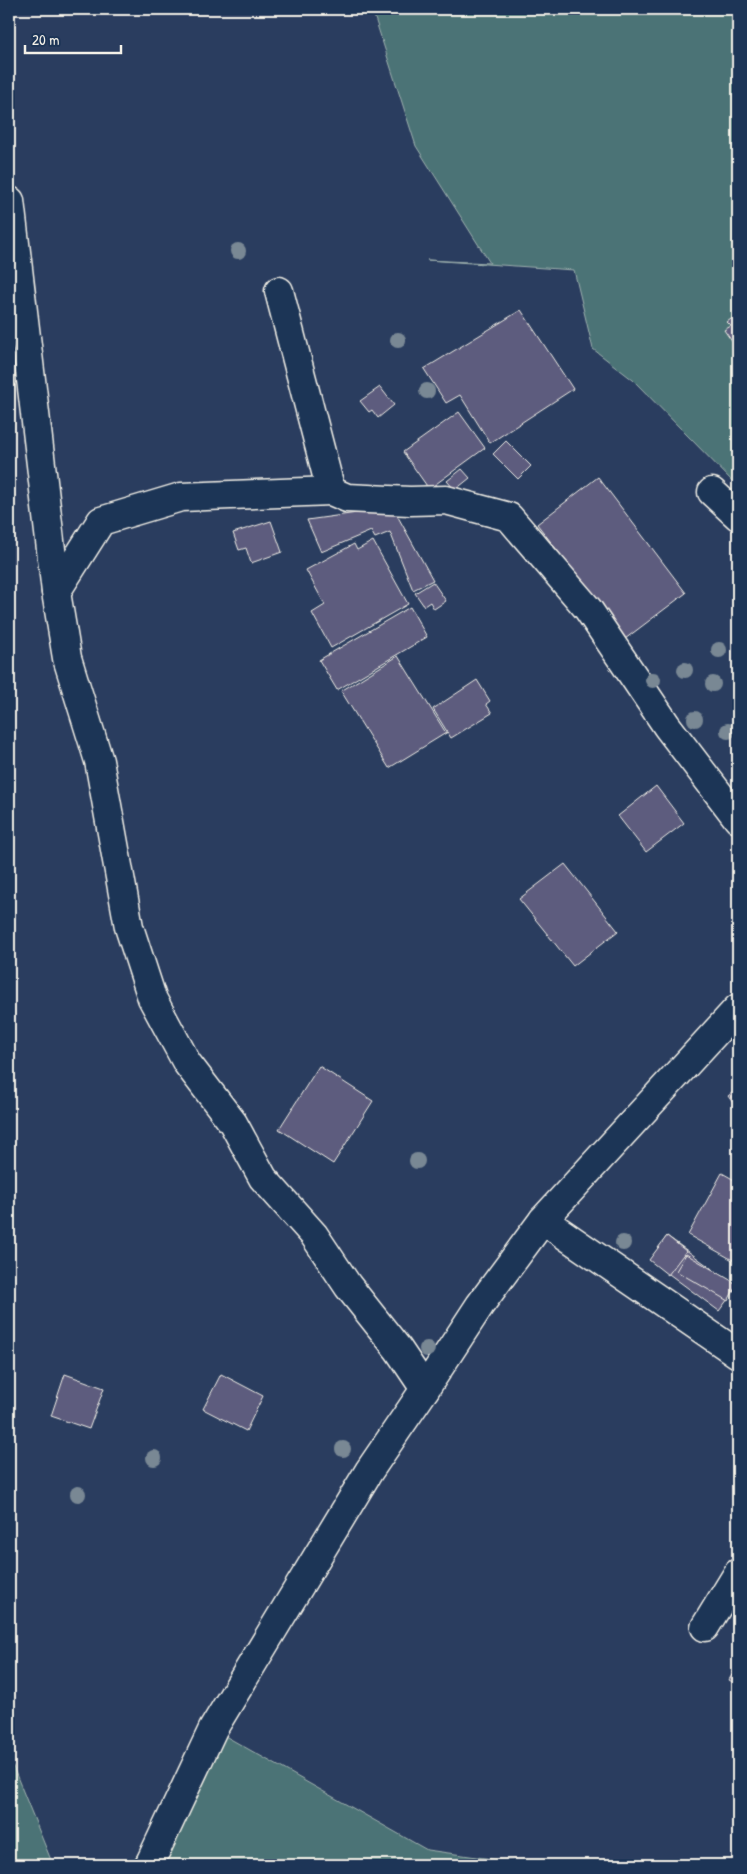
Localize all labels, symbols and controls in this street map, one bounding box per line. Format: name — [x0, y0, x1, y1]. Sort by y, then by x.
scale bar — [25, 22, 121, 54]
text: 20 m — [32, 29, 59, 50]

